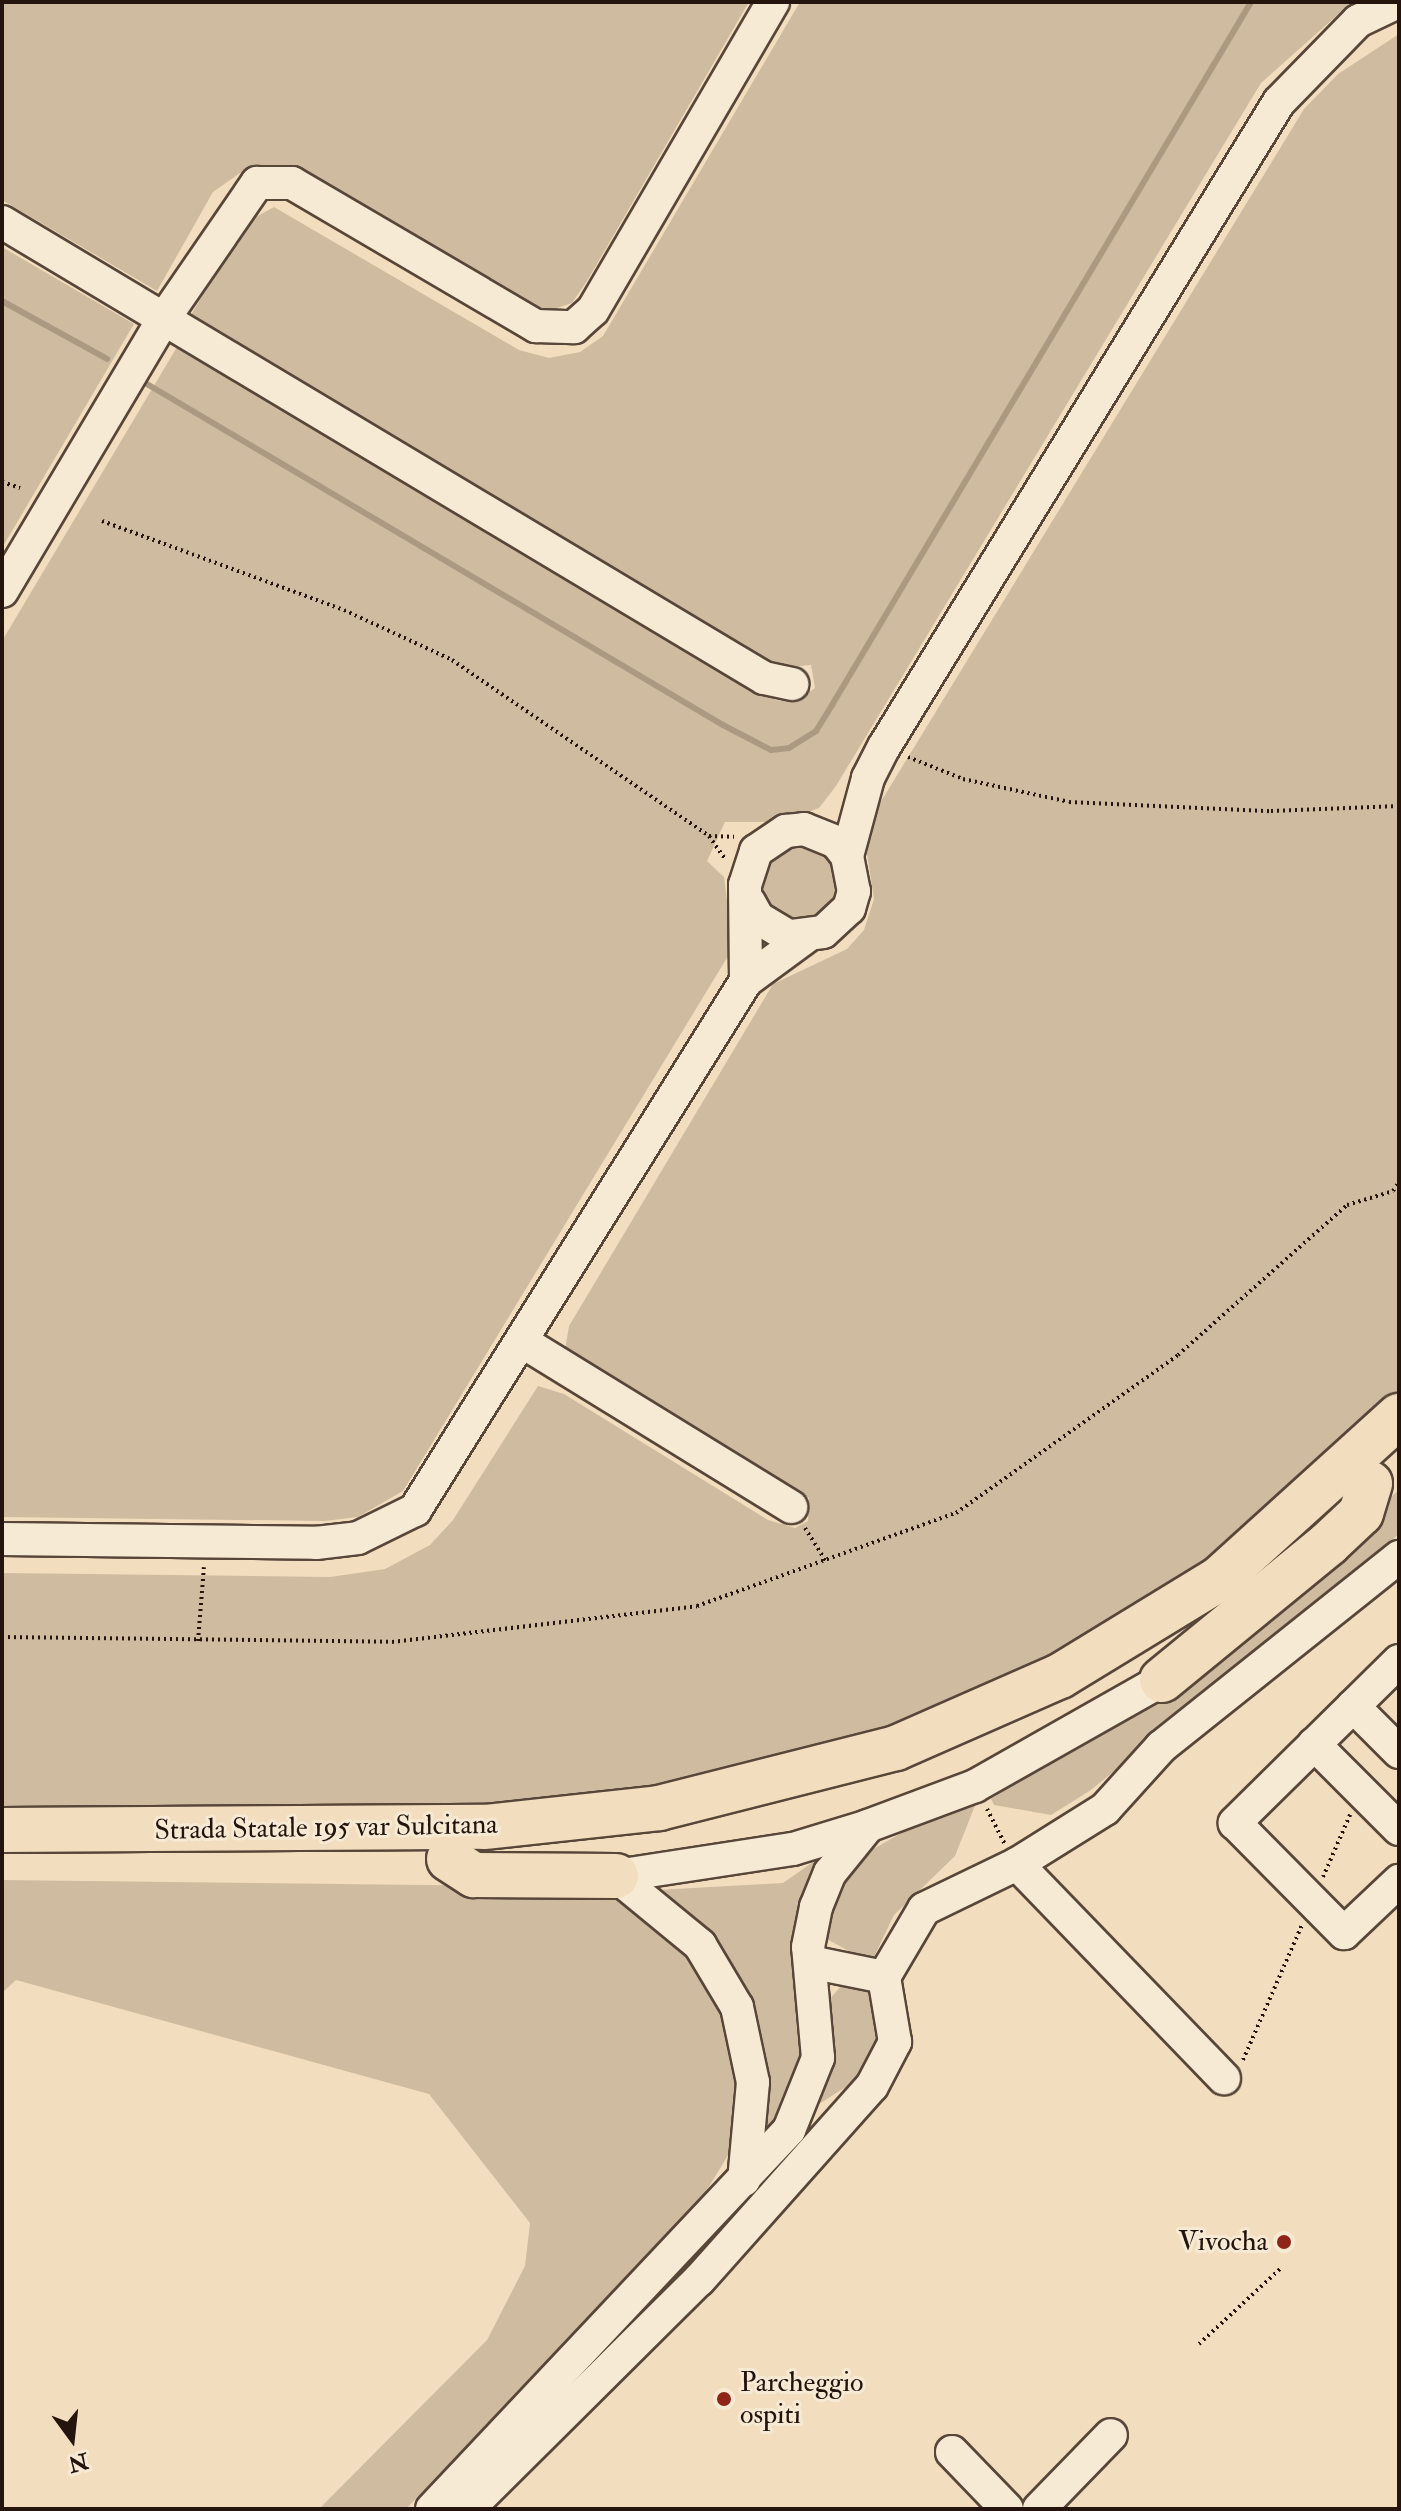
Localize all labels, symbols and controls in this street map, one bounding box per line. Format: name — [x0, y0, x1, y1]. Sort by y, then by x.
street label: Strada Statale 195 var Sulcitana — [154, 1808, 498, 1848]
place label: Vivocha — [1178, 2225, 1268, 2259]
marker: Vivocha — [1275, 2233, 1293, 2251]
place label: Parcheggio ospiti — [740, 2366, 864, 2432]
marker: Parcheggio ospiti — [715, 2390, 733, 2408]
north arrow — [32, 2399, 112, 2479]
text: N — [65, 2446, 91, 2478]

